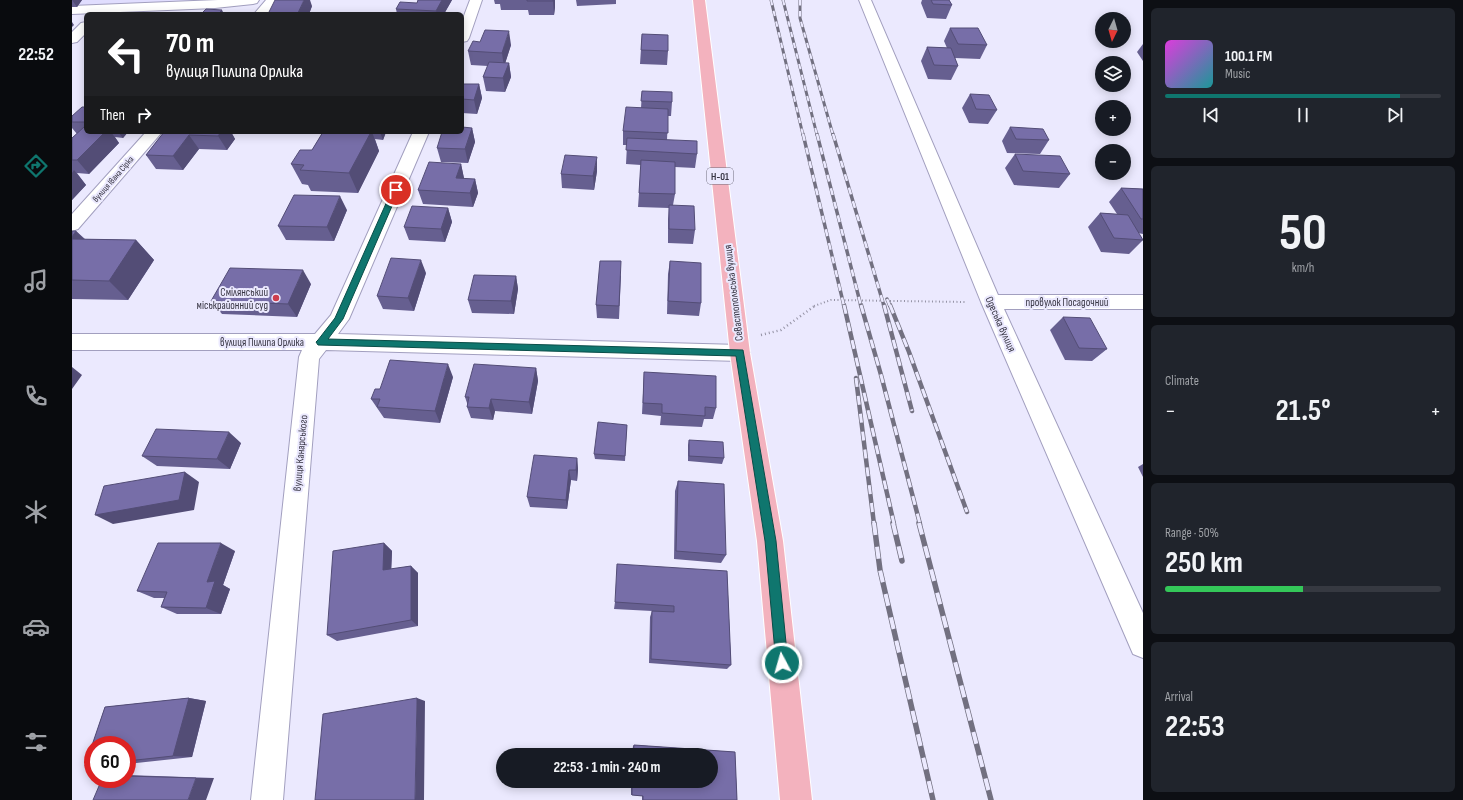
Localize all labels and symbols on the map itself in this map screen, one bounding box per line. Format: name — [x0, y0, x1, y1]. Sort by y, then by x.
north arrow — [1095, 12, 1131, 48]
street label: вулиця Івана Сірка — [90, 154, 136, 204]
road number: Н-01 — [707, 168, 733, 184]
pin — [379, 173, 413, 207]
street label: Севастопольська вулиця — [721, 244, 746, 342]
place label: Смілянський міськрайонний суд — [197, 286, 268, 312]
marker: Смілянський міськрайонний суд — [271, 293, 281, 303]
street label: Одеська вулиця — [983, 294, 1019, 354]
street label: провулок Посадочний — [1026, 296, 1109, 309]
street label: вулиця Пилипа Орлика — [220, 336, 304, 349]
street label: вулиця Канарського — [291, 414, 310, 492]
position arrow — [761, 642, 803, 684]
speed limit sign: 60 — [84, 736, 136, 788]

